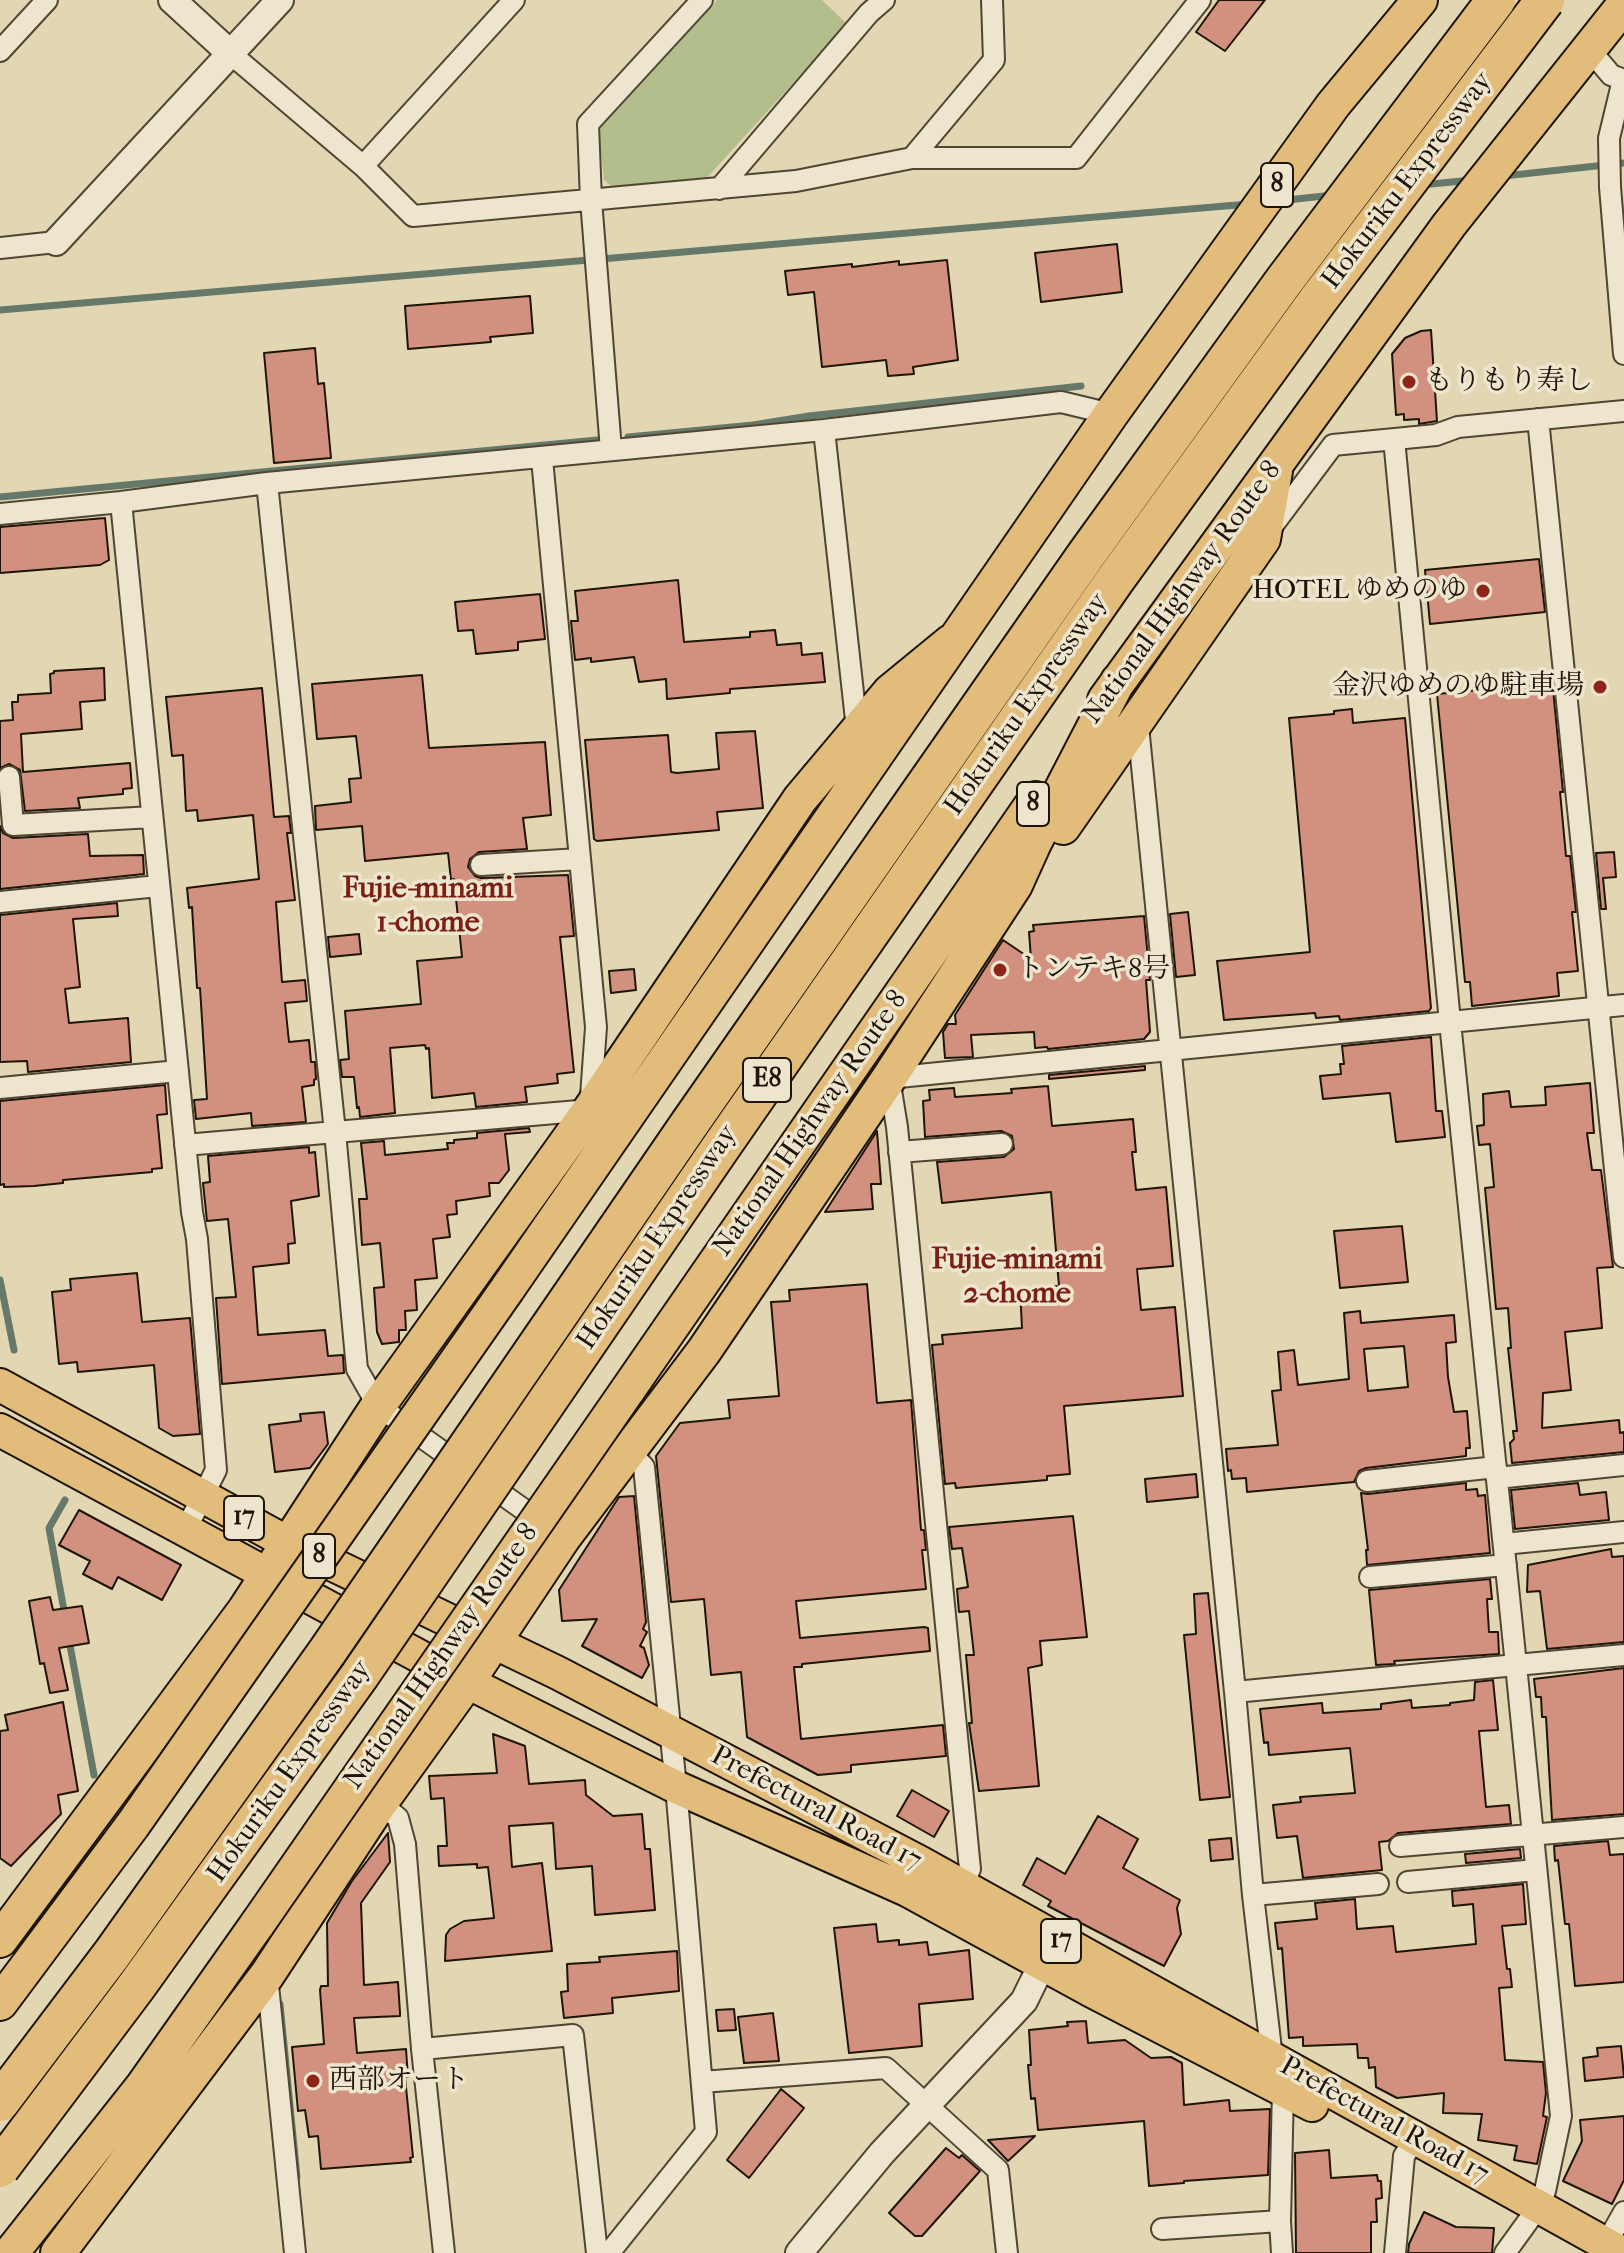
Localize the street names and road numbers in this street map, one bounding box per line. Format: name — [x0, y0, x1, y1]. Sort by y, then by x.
street label: Hokuriku Expressway — [1315, 66, 1501, 296]
road number: 8 — [1261, 163, 1293, 207]
street label: National Highway Route 8 — [1076, 455, 1290, 731]
street label: Hokuriku Expressway — [938, 587, 1116, 823]
road number: 8 — [1017, 782, 1049, 826]
street label: National Highway Route 8 — [706, 985, 916, 1263]
road number: E8 — [743, 1058, 791, 1102]
street label: Hokuriku Expressway — [570, 1119, 746, 1357]
road number: 17 — [224, 1496, 264, 1540]
street label: National Highway Route 8 — [337, 1518, 547, 1796]
road number: 8 — [303, 1534, 335, 1578]
street label: Hokuriku Expressway — [201, 1654, 379, 1890]
street label: Prefectural Road 17 — [705, 1739, 927, 1879]
road number: 17 — [1041, 1919, 1081, 1963]
street label: Prefectural Road 17 — [1274, 2050, 1494, 2192]

